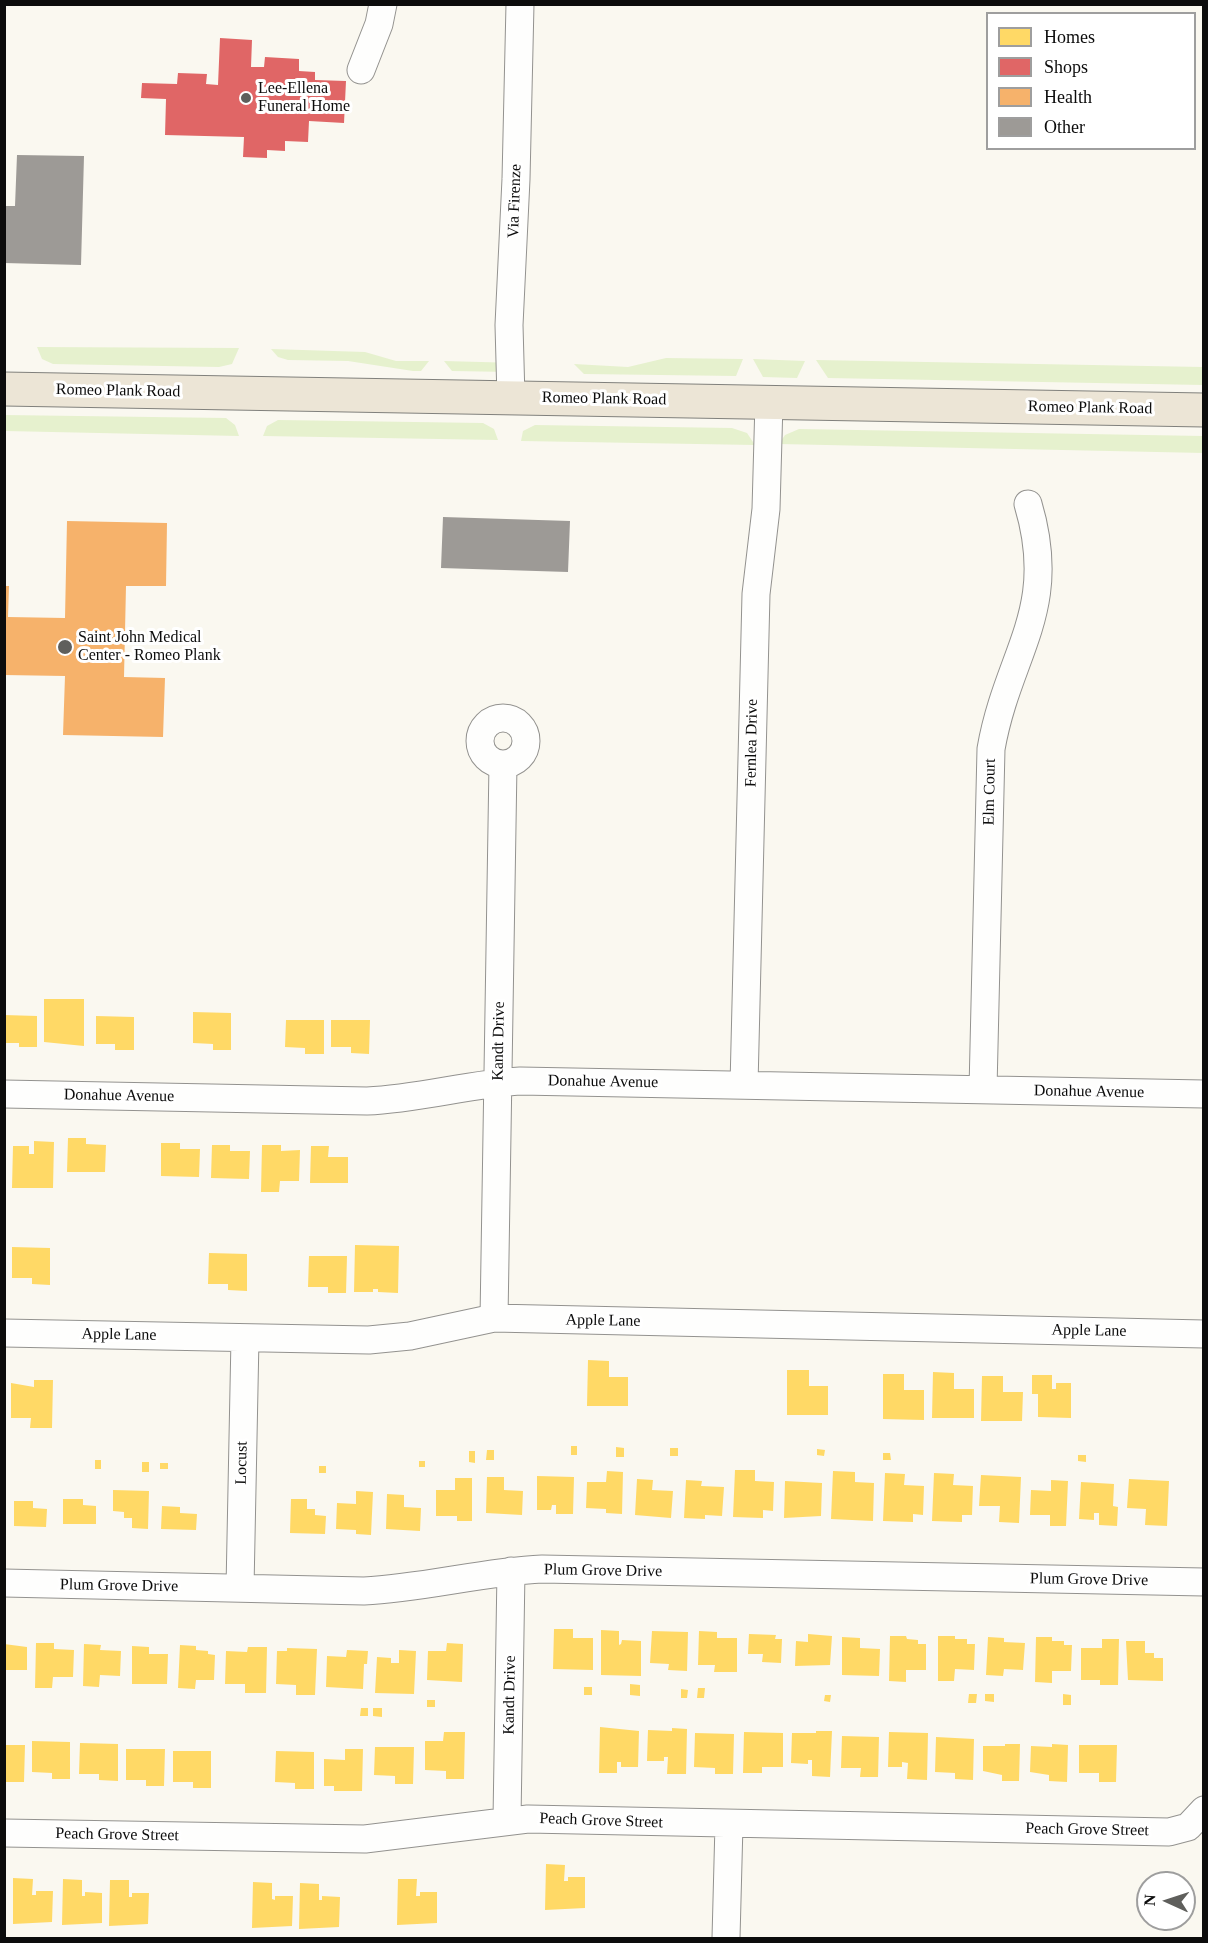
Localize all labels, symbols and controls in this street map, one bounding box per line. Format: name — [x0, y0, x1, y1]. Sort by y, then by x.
legend — [986, 12, 1196, 150]
text: Homes — [1044, 27, 1095, 47]
text: Shops — [1044, 57, 1088, 77]
place label: Lee-Ellena Funeral Home — [258, 79, 350, 117]
text: Health — [1044, 87, 1092, 107]
marker: Lee-Ellena Funeral Home — [239, 91, 253, 105]
text: Other — [1044, 117, 1085, 137]
street label: Via Firenze — [504, 164, 526, 238]
street label: Romeo Plank Road — [56, 380, 180, 402]
street label: Romeo Plank Road — [542, 388, 666, 410]
street label: Romeo Plank Road — [1028, 397, 1152, 419]
place label: Saint John Medical Center - Romeo Plank — [78, 628, 221, 666]
marker: Saint John Medical Center - Romeo Plank — [56, 638, 74, 656]
street label: Fernlea Drive — [742, 699, 762, 787]
street label: Elm Court — [980, 758, 1000, 826]
street label: Kandt Drive — [489, 1001, 509, 1081]
street label: Donahue Avenue — [548, 1071, 658, 1093]
street label: Donahue Avenue — [1034, 1081, 1144, 1103]
street label: Donahue Avenue — [64, 1085, 174, 1107]
street label: Apple Lane — [565, 1311, 641, 1331]
street label: Apple Lane — [1051, 1321, 1127, 1341]
street label: Apple Lane — [81, 1325, 157, 1345]
street label: Locust — [232, 1441, 252, 1485]
street label: Plum Grove Drive — [544, 1560, 662, 1582]
street label: Plum Grove Drive — [1030, 1569, 1148, 1591]
street label: Plum Grove Drive — [60, 1575, 178, 1597]
street label: Kandt Drive — [500, 1655, 520, 1735]
street label: Peach Grove Street — [539, 1809, 663, 1833]
street label: Peach Grove Street — [1025, 1819, 1149, 1841]
street label: Peach Grove Street — [55, 1824, 179, 1846]
north arrow — [1136, 1871, 1196, 1931]
text: N — [1141, 1894, 1158, 1906]

